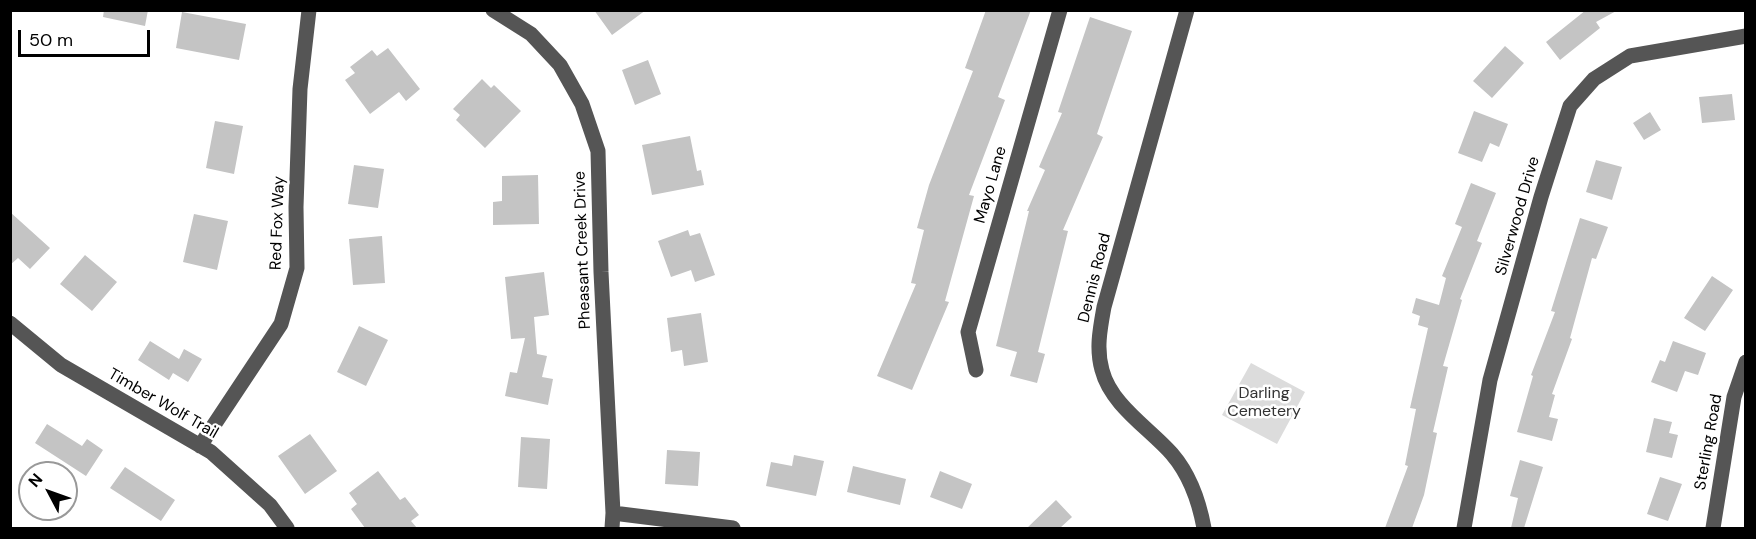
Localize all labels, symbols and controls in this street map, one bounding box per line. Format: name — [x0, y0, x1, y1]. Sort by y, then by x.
scale bar — [21, 18, 153, 56]
text: 50 m — [29, 28, 73, 52]
street label: Mayo Lane — [971, 144, 1011, 226]
street label: Silverwood Drive — [1492, 154, 1544, 278]
street label: Pheasant Creek Drive — [571, 171, 595, 329]
street label: Red Fox Way — [267, 176, 289, 270]
street label: Dennis Road — [1075, 231, 1115, 325]
street label: Timber Wolf Trail — [105, 365, 221, 443]
park label: Darling Cemetery — [1227, 384, 1301, 422]
street label: Sterling Road — [1691, 392, 1727, 492]
north arrow — [18, 461, 78, 521]
text: N — [24, 469, 47, 491]

